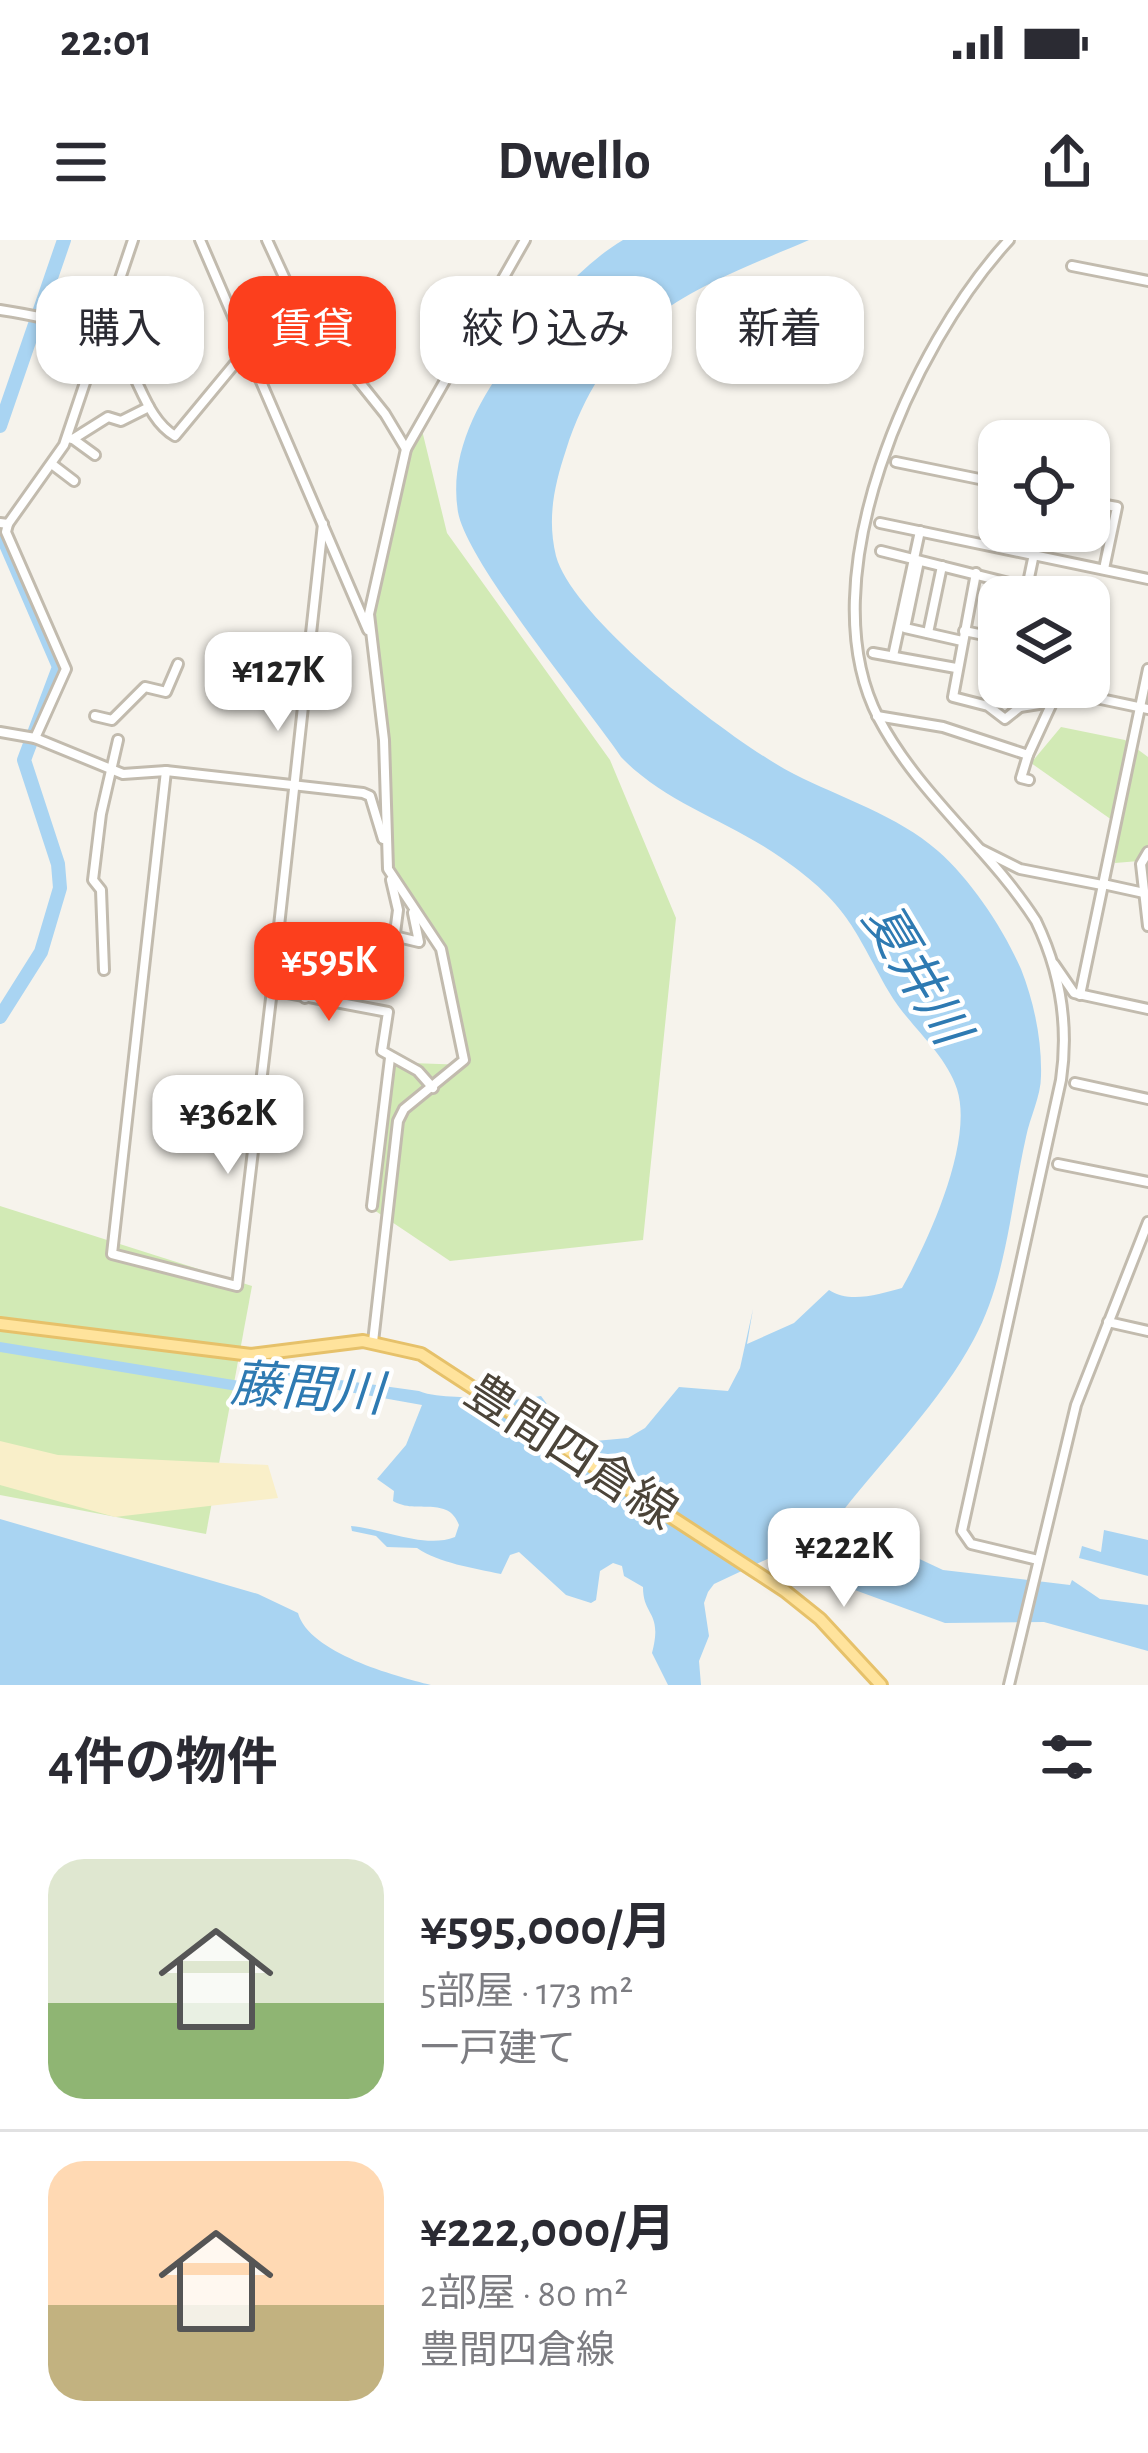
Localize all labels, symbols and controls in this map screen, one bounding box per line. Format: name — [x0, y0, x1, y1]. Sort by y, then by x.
text: 22:01 — [60, 19, 152, 64]
icon: menu — [48, 129, 114, 195]
icon: share — [1034, 129, 1100, 195]
text: Dwello — [497, 135, 651, 189]
chip: 購入 — [36, 276, 204, 384]
chip: 賃貸 — [228, 276, 396, 384]
chip: 絞り込み — [420, 276, 672, 384]
chip: 新着 — [696, 276, 864, 384]
map controls — [978, 420, 1110, 708]
button: locate — [978, 420, 1110, 552]
button: layers — [978, 576, 1110, 708]
pin: ¥127K — [194, 632, 362, 734]
text: ¥127K — [232, 651, 324, 690]
water label: 夏井川 — [854, 895, 980, 1057]
pin: ¥595K — [245, 922, 413, 1024]
text: ¥595K — [281, 941, 377, 980]
pin: ¥362K — [144, 1075, 312, 1177]
text: ¥362K — [179, 1094, 277, 1133]
water label: 藤間川 — [229, 1358, 390, 1422]
street label: 豊間四倉線 — [457, 1366, 686, 1539]
pin: ¥222K — [760, 1508, 928, 1610]
text: ¥222K — [795, 1527, 893, 1566]
icon: filters — [1034, 1724, 1100, 1790]
text: 4件の物件 — [48, 1738, 278, 1789]
text: ¥595,000/月 — [420, 1903, 672, 1954]
icon: home — [144, 1907, 288, 2051]
text: 5部屋 · 173 m² — [420, 1973, 633, 2012]
text: 一戸建て — [420, 2030, 576, 2069]
text: ¥222,000/月 — [420, 2205, 676, 2256]
icon: home — [144, 2209, 288, 2353]
text: 2部屋 · 80 m² — [420, 2275, 628, 2314]
text: 豊間四倉線 — [420, 2332, 615, 2371]

